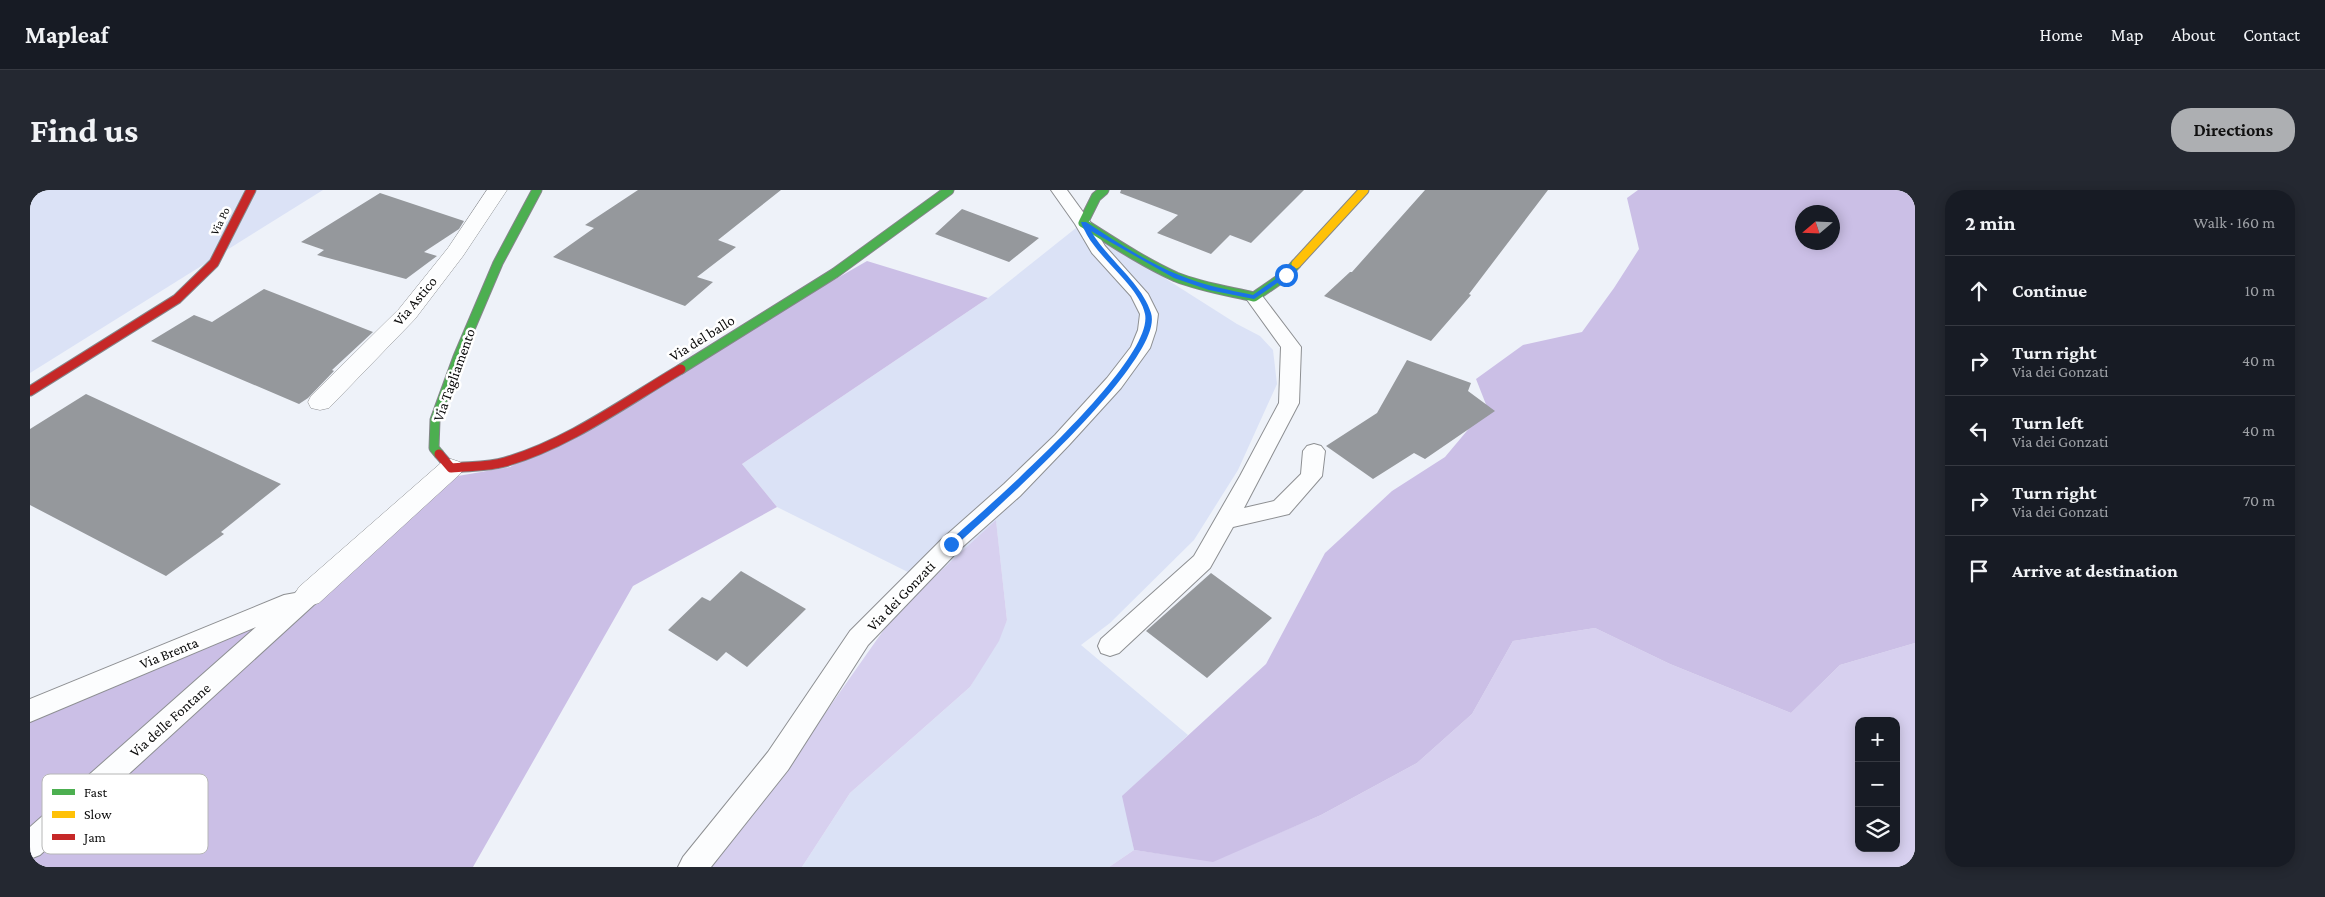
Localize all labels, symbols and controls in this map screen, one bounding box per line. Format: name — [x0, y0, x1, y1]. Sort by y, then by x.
text: Mapleaf — [25, 21, 108, 48]
text: Home — [2040, 25, 2083, 45]
text: Map — [2111, 25, 2143, 45]
text: About — [2171, 25, 2215, 45]
text: Contact — [2243, 25, 2300, 45]
button: Directions — [2171, 108, 2295, 152]
text: Find us — [30, 111, 138, 150]
street label: Via Po — [207, 205, 233, 237]
north arrow — [1795, 205, 1840, 250]
text: 2 min — [1965, 211, 2016, 235]
text: Walk · 160 m — [2194, 214, 2275, 231]
route start — [1275, 264, 1298, 287]
street label: Via Astico — [390, 273, 440, 329]
icon: ahead — [1965, 277, 1993, 305]
text: Continue — [2012, 280, 2087, 301]
text: 10 m — [2245, 282, 2275, 299]
street label: Via del ballo — [667, 312, 737, 364]
street label: Via Tagliamento — [430, 326, 479, 424]
text: Turn right — [2012, 342, 2097, 363]
icon: right — [1965, 347, 1993, 375]
text: 40 m — [2242, 352, 2275, 369]
text: Via dei Gonzati — [2012, 363, 2108, 380]
text: Turn left — [2012, 412, 2084, 433]
icon: left — [1965, 417, 1993, 445]
text: 40 m — [2242, 422, 2275, 439]
text: Via dei Gonzati — [2012, 433, 2108, 450]
text: Turn right — [2012, 482, 2097, 503]
icon: right — [1965, 487, 1993, 515]
text: 70 m — [2243, 492, 2275, 509]
text: Via dei Gonzati — [2012, 503, 2108, 520]
route end — [940, 533, 963, 556]
icon: arrive — [1965, 557, 1993, 585]
street label: Via dei Gonzati — [864, 558, 938, 634]
text: Arrive at destination — [2012, 560, 2178, 581]
street label: Via Brenta — [137, 634, 201, 672]
street label: Via delle Fontane — [126, 679, 214, 760]
map controls — [1855, 717, 1900, 852]
button: + — [1855, 717, 1900, 762]
button: − — [1855, 762, 1900, 807]
legend — [42, 774, 208, 854]
text: Fast — [84, 784, 108, 800]
text: Slow — [84, 806, 112, 822]
button: layers — [1855, 807, 1900, 852]
text: Jam — [82, 829, 106, 845]

